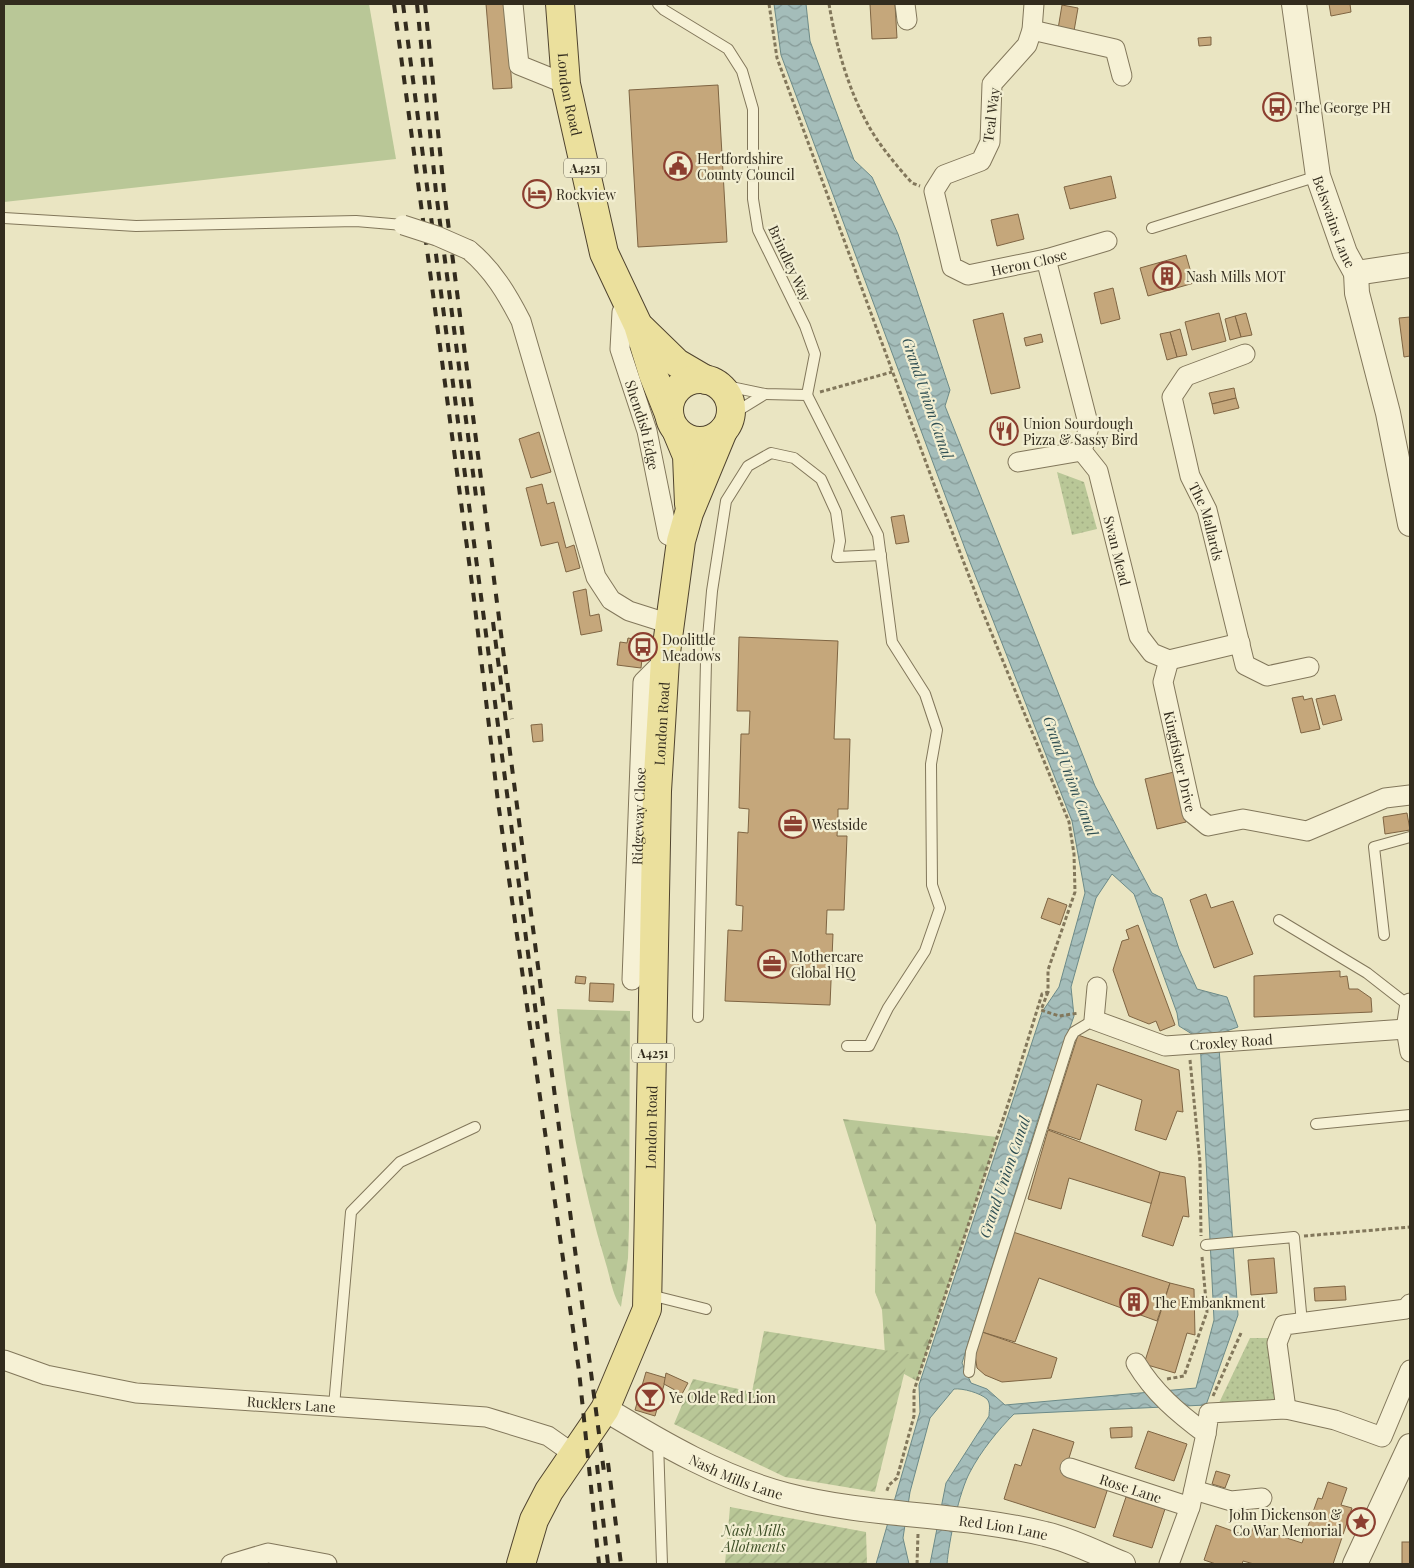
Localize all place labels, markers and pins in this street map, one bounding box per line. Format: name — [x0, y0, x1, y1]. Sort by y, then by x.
bus stop icon: The George PH — [1262, 92, 1292, 122]
place label: The George PH — [1296, 98, 1391, 117]
place label: Hertfordshire County Council — [697, 149, 795, 184]
public building icon: Hertfordshire County Council — [663, 151, 693, 181]
hotel icon: Rockview — [522, 179, 552, 209]
place label: Rockview — [556, 185, 616, 204]
building icon: Nash Mills MOT — [1152, 261, 1182, 291]
place label: Nash Mills MOT — [1186, 267, 1286, 286]
place label: Union Sourdough Pizza & Sassy Bird — [1023, 414, 1138, 449]
restaurant icon: Union Sourdough Pizza & Sassy Bird — [989, 416, 1019, 446]
place label: Doolittle Meadows — [662, 630, 721, 665]
bus stop icon: Doolittle Meadows — [628, 632, 658, 662]
office icon: Westside — [778, 809, 808, 839]
place label: Westside — [811, 815, 868, 834]
place label: Mothercare Global HQ — [791, 947, 864, 982]
office icon: Mothercare Global HQ — [757, 949, 787, 979]
building icon: The Embankment — [1119, 1287, 1149, 1317]
place label: The Embankment — [1153, 1293, 1266, 1312]
bar icon: Ye Olde Red Lion — [635, 1382, 665, 1412]
place label: Ye Olde Red Lion — [668, 1388, 776, 1407]
place label: John Dickenson & Co War Memorial — [1228, 1505, 1342, 1540]
place icon: John Dickenson & Co War Memorial — [1346, 1507, 1376, 1537]

